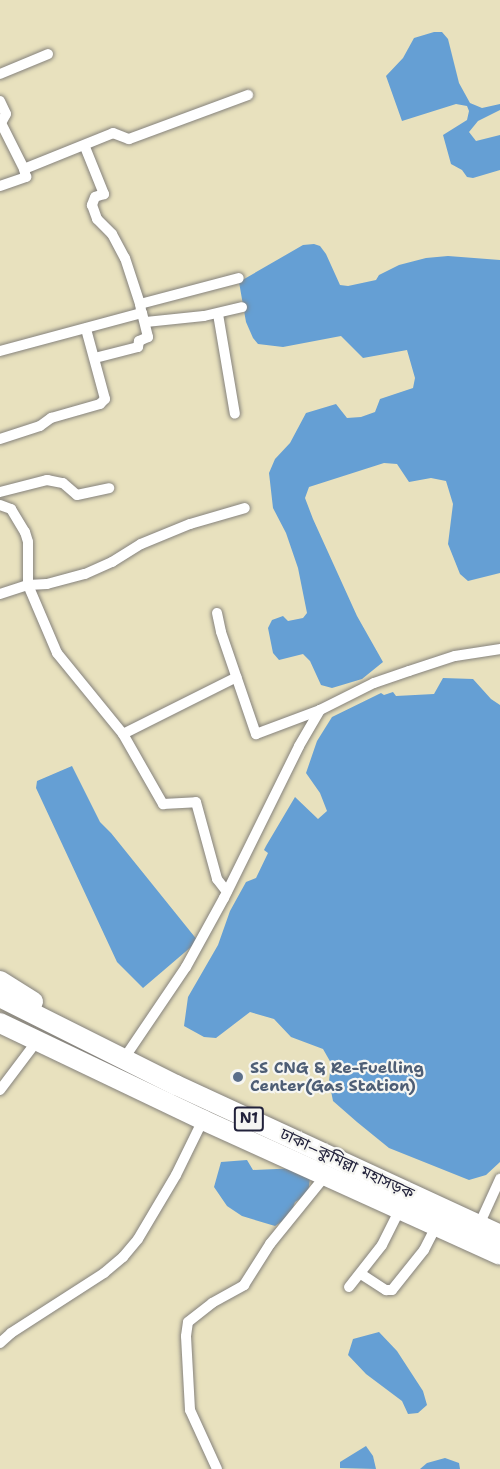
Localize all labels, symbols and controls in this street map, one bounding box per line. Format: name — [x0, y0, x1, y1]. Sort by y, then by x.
place label: SS CNG & Re-Fuelling Center(Gas Station) — [250, 1058, 424, 1096]
marker: SS CNG & Re-Fuelling Center(Gas Station) — [231, 1070, 245, 1084]
road number: N1 — [232, 1107, 266, 1131]
street label: ঢাকা–কুমিল্লা মহাসড়ক — [277, 1125, 417, 1203]

